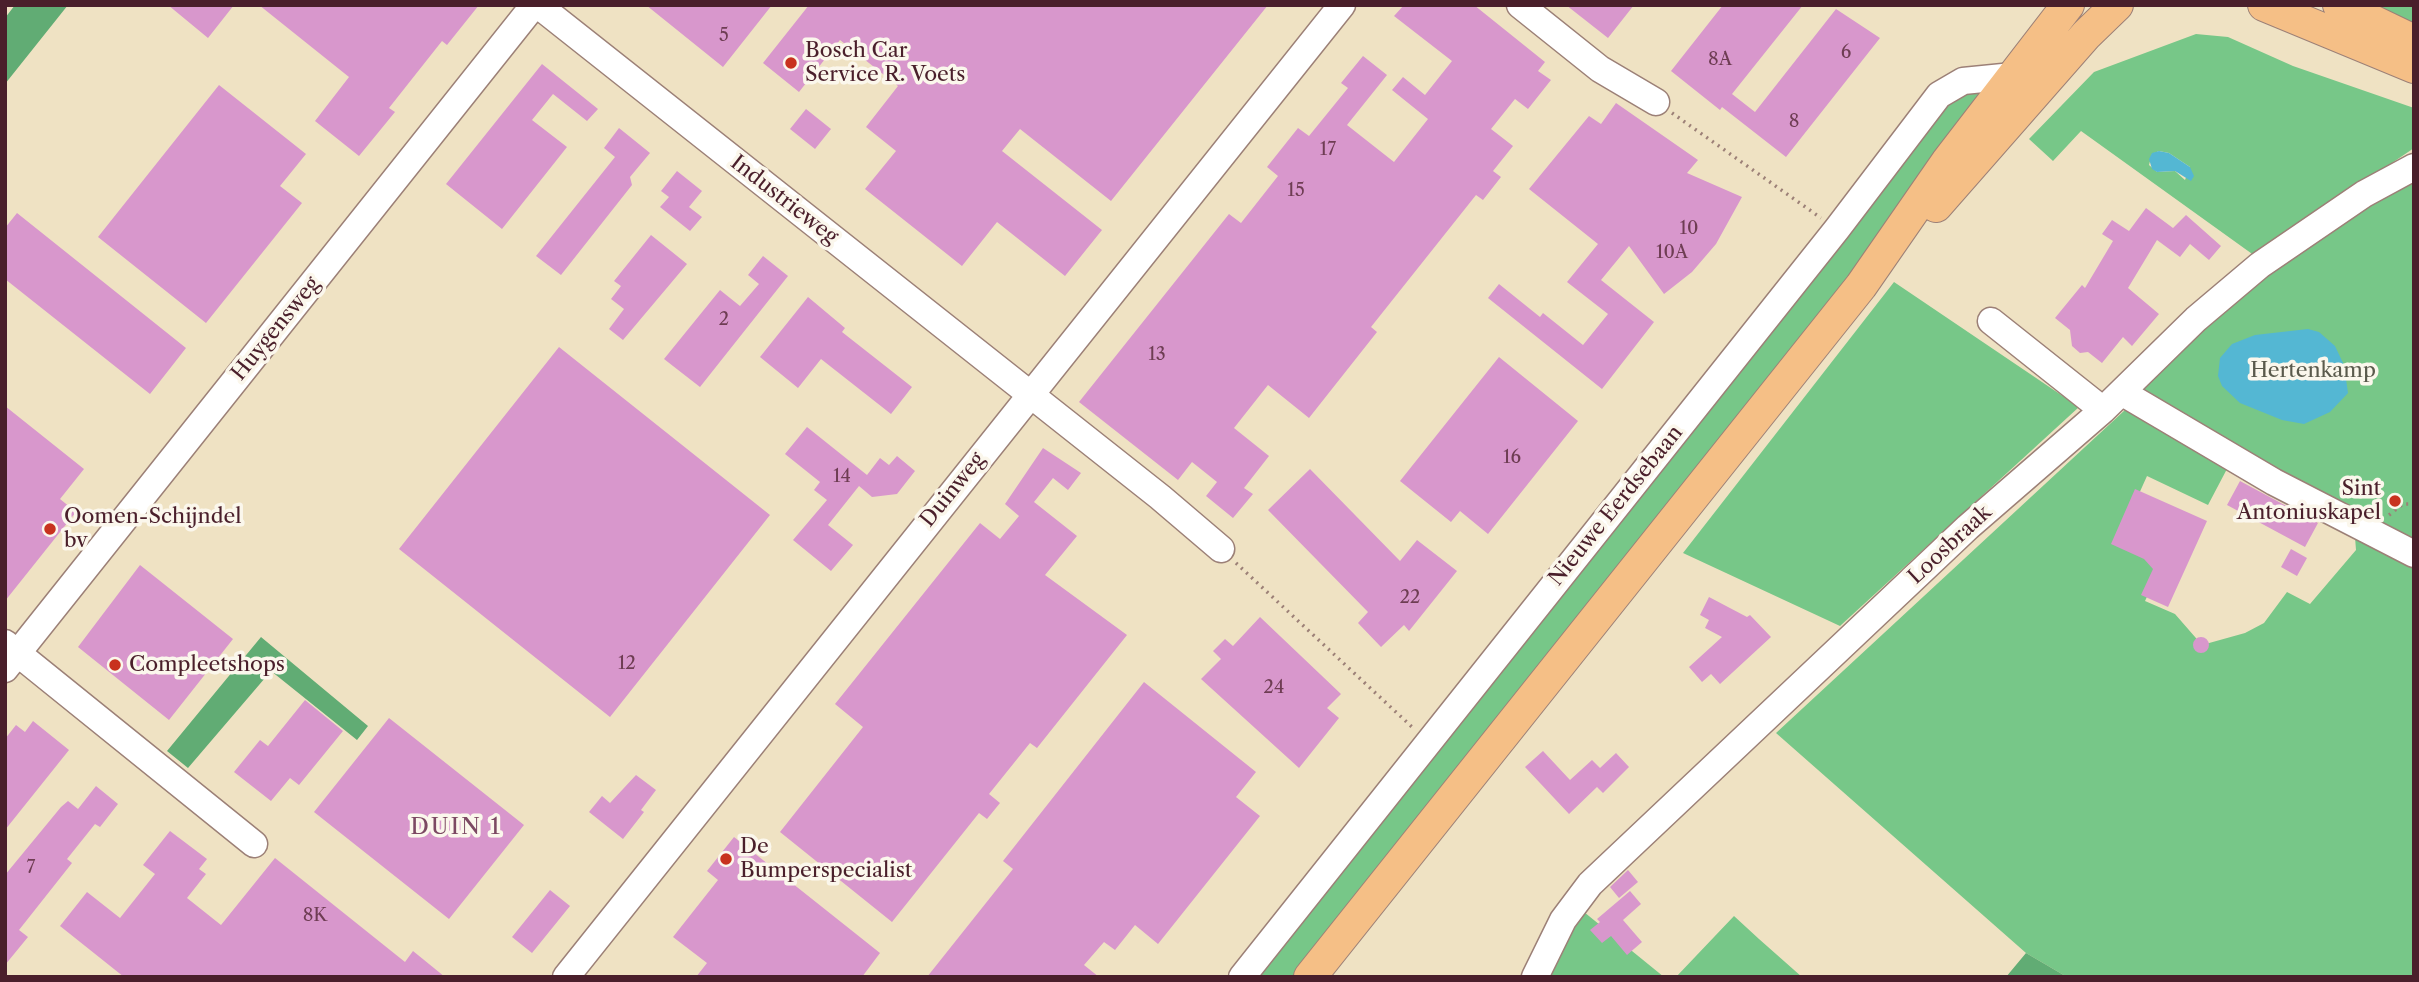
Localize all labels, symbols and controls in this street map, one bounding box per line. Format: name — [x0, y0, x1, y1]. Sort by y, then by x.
house number: 5 — [719, 25, 729, 47]
place label: Bosch Car Service R. Voets — [805, 38, 965, 88]
house number: 6 — [1841, 42, 1851, 64]
house number: 8A — [1708, 49, 1732, 71]
marker: Bosch Car Service R. Voets — [783, 55, 799, 71]
house number: 8 — [1789, 111, 1799, 133]
house number: 17 — [1320, 139, 1336, 161]
street label: Industrieweg — [725, 150, 843, 250]
house number: 15 — [1287, 180, 1305, 202]
house number: 10 — [1680, 218, 1698, 240]
house number: 10A — [1656, 242, 1688, 264]
street label: Huygensweg — [227, 272, 325, 386]
house number: 2 — [719, 309, 729, 331]
house number: 13 — [1148, 344, 1166, 366]
park label: Hertenkamp — [2250, 358, 2376, 384]
street label: Nieuwe Eerdsebaan — [1544, 421, 1688, 591]
house number: 16 — [1503, 447, 1521, 469]
street label: Duinweg — [915, 448, 991, 532]
house number: 14 — [833, 466, 851, 488]
place label: Sint Antoniuskapel — [2237, 476, 2381, 526]
marker: Sint Antoniuskapel — [2387, 493, 2403, 509]
street label: Loosbraak — [1903, 500, 1997, 590]
place label: Oomen-Schijndel bv — [64, 504, 241, 554]
marker: Oomen-Schijndel bv — [42, 521, 58, 537]
house number: 22 — [1400, 587, 1420, 609]
place label: Compleetshops — [129, 652, 285, 678]
house number: 12 — [618, 653, 636, 675]
marker: Compleetshops — [107, 657, 123, 673]
house number: 24 — [1264, 677, 1284, 699]
district label: DUIN 1 — [411, 813, 501, 841]
place label: De Bumperspecialist — [740, 834, 912, 884]
marker: De Bumperspecialist — [718, 851, 734, 867]
house number: 7 — [27, 857, 35, 879]
house number: 8K — [303, 905, 327, 927]

